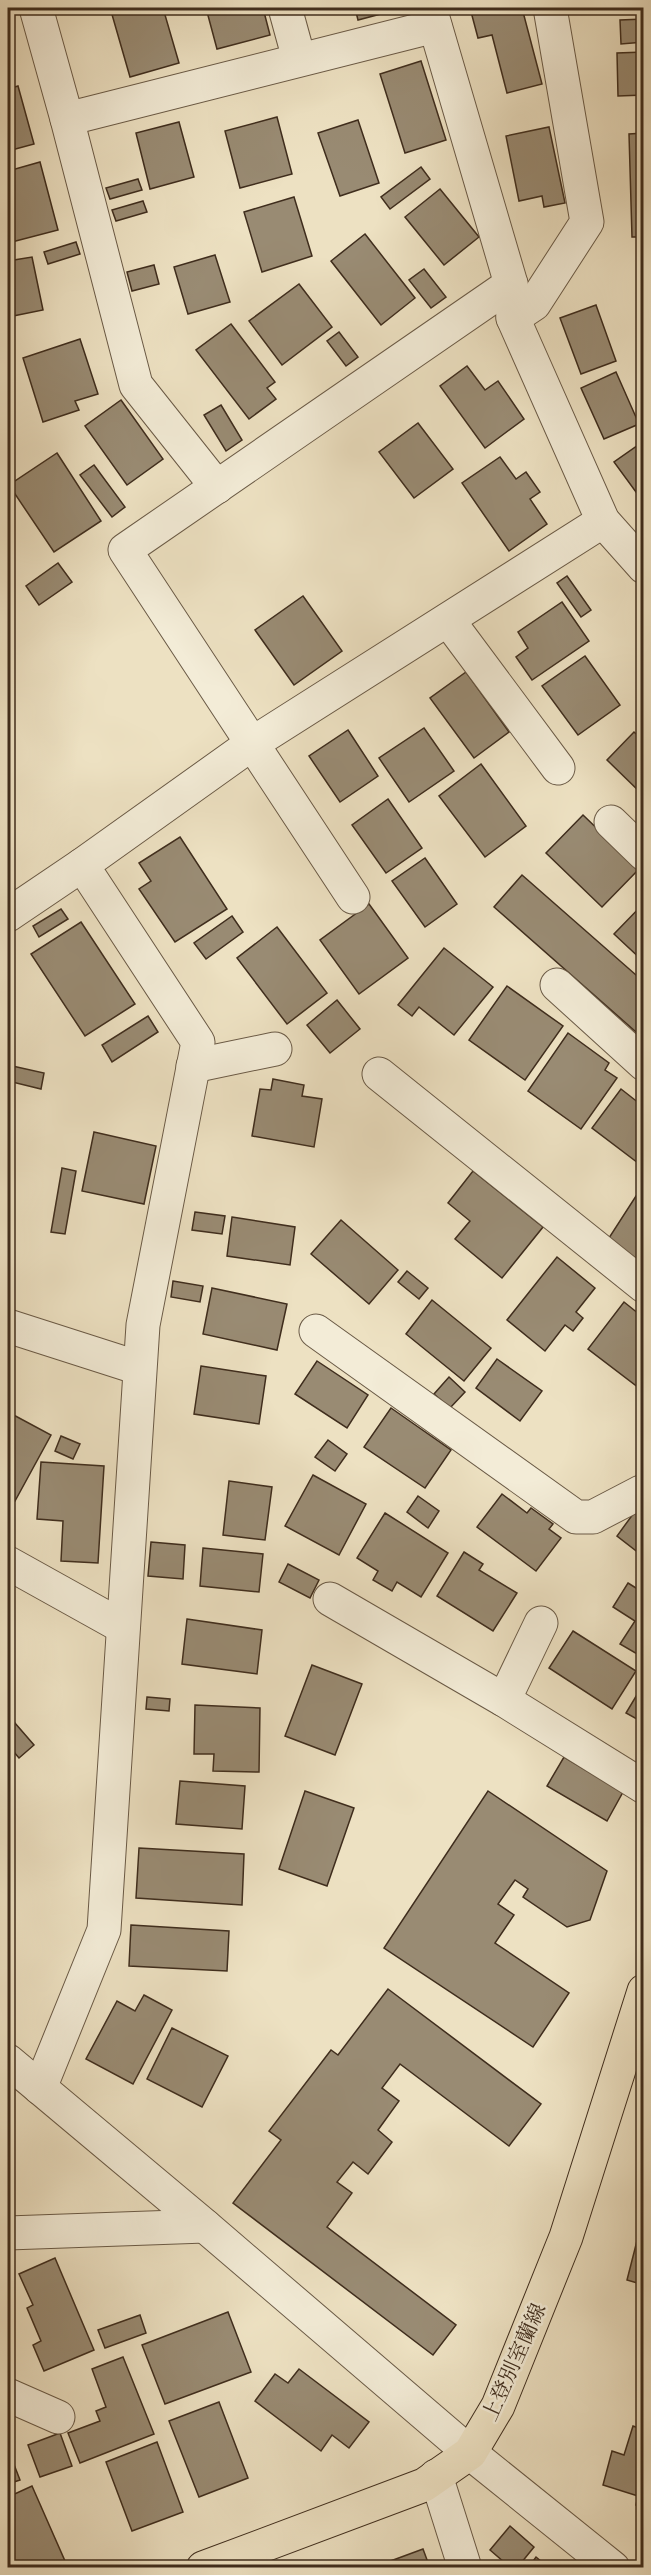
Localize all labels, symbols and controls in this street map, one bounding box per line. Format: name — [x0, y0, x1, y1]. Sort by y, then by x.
street label: 上登別室蘭線 — [478, 2300, 551, 2424]

